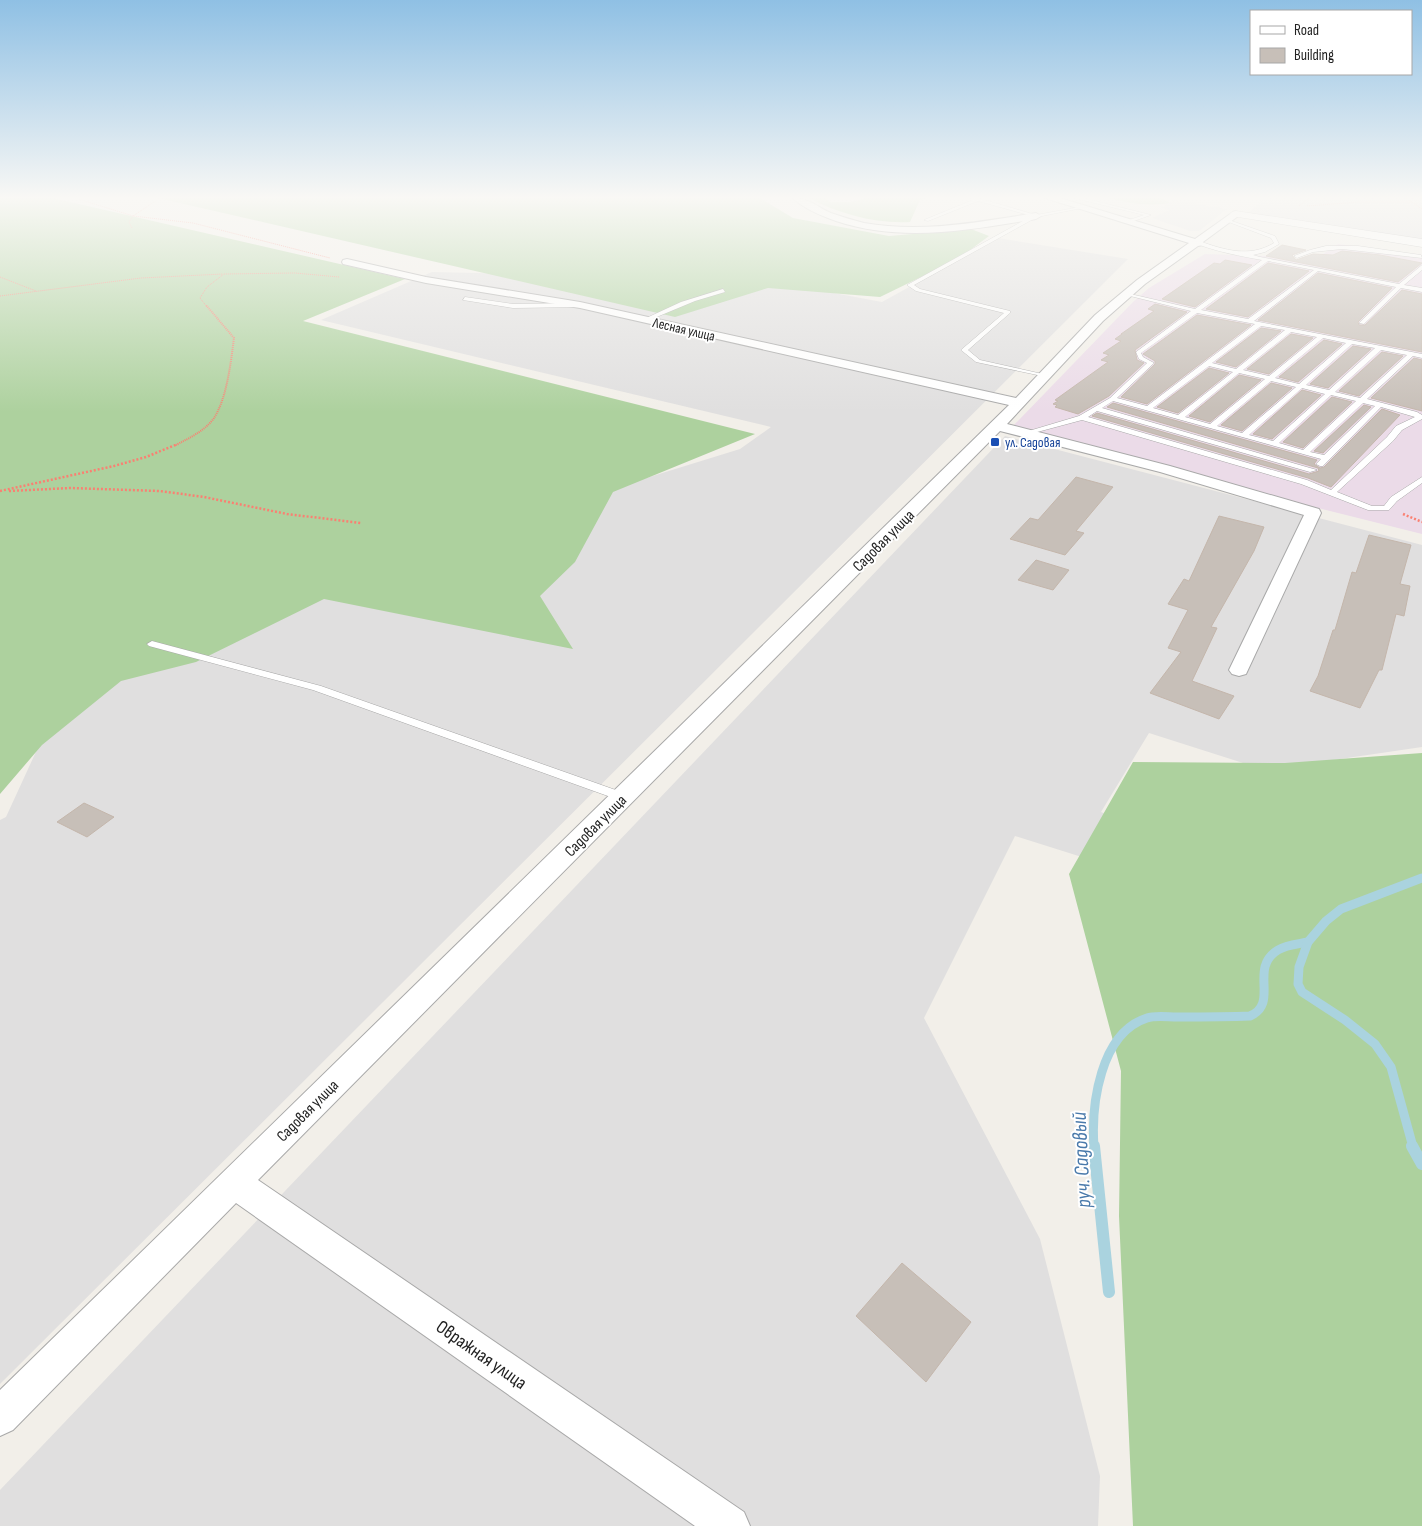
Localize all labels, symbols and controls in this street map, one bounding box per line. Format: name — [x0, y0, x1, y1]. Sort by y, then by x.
legend — [1250, 10, 1412, 75]
text: Road — [1294, 21, 1319, 40]
text: Building — [1294, 46, 1334, 65]
street label: Лесная улица — [650, 314, 717, 345]
place label: ул. Садовая — [1005, 434, 1060, 451]
marker: ул. Садовая — [989, 436, 1001, 448]
street label: Садовая улица — [849, 506, 919, 576]
street label: Садовая улица — [561, 791, 631, 861]
street label: Садовая улица — [273, 1076, 343, 1146]
water label: руч. Садовый — [1066, 1111, 1097, 1210]
street label: Овражная улица — [431, 1316, 531, 1395]

